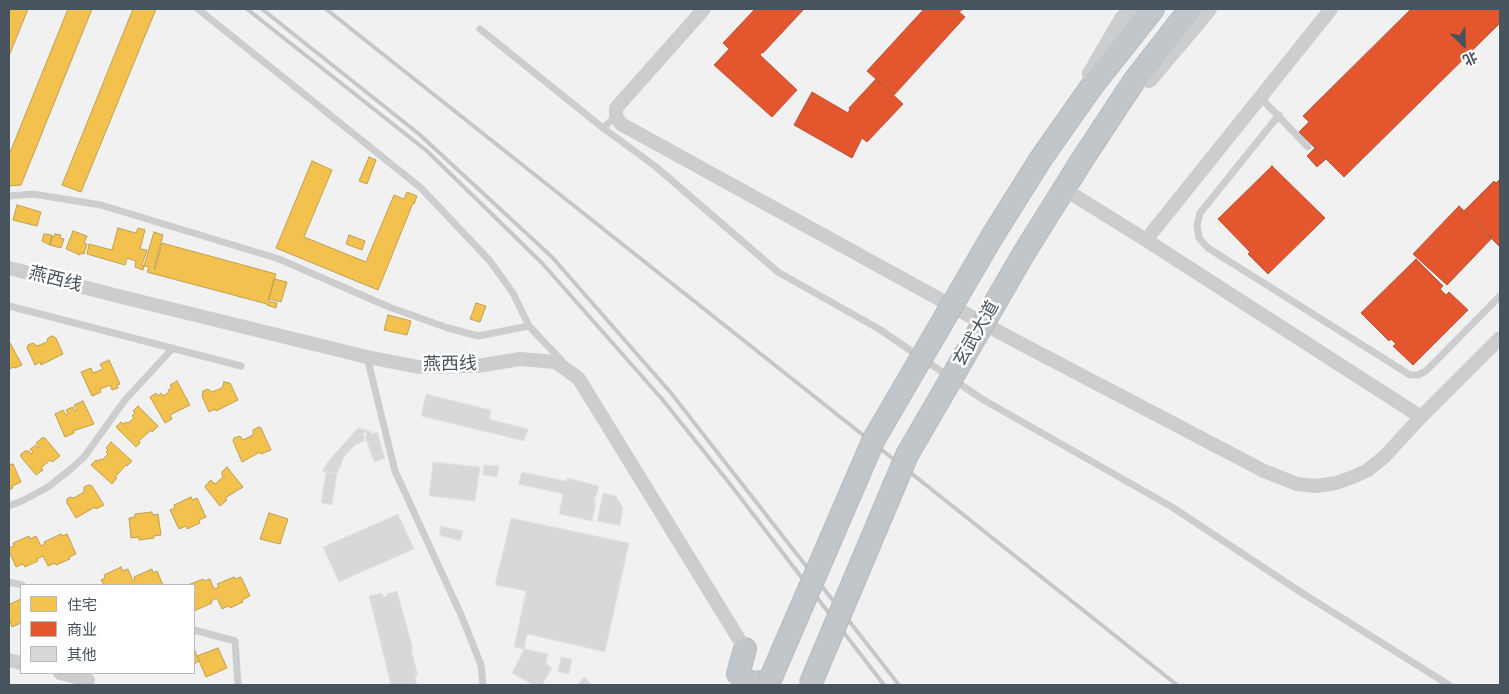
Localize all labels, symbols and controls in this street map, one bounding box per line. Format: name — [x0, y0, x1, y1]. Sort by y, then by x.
north arrow — [1439, 20, 1489, 70]
text: 北 — [1460, 49, 1480, 69]
street label: 燕西线 — [26, 263, 84, 297]
street label: 玄武大道 — [950, 297, 1004, 371]
street label: 燕西线 — [423, 354, 477, 376]
legend — [20, 584, 195, 674]
text: 住宅 — [67, 596, 97, 614]
text: 商业 — [67, 621, 97, 639]
text: 其他 — [67, 646, 97, 664]

